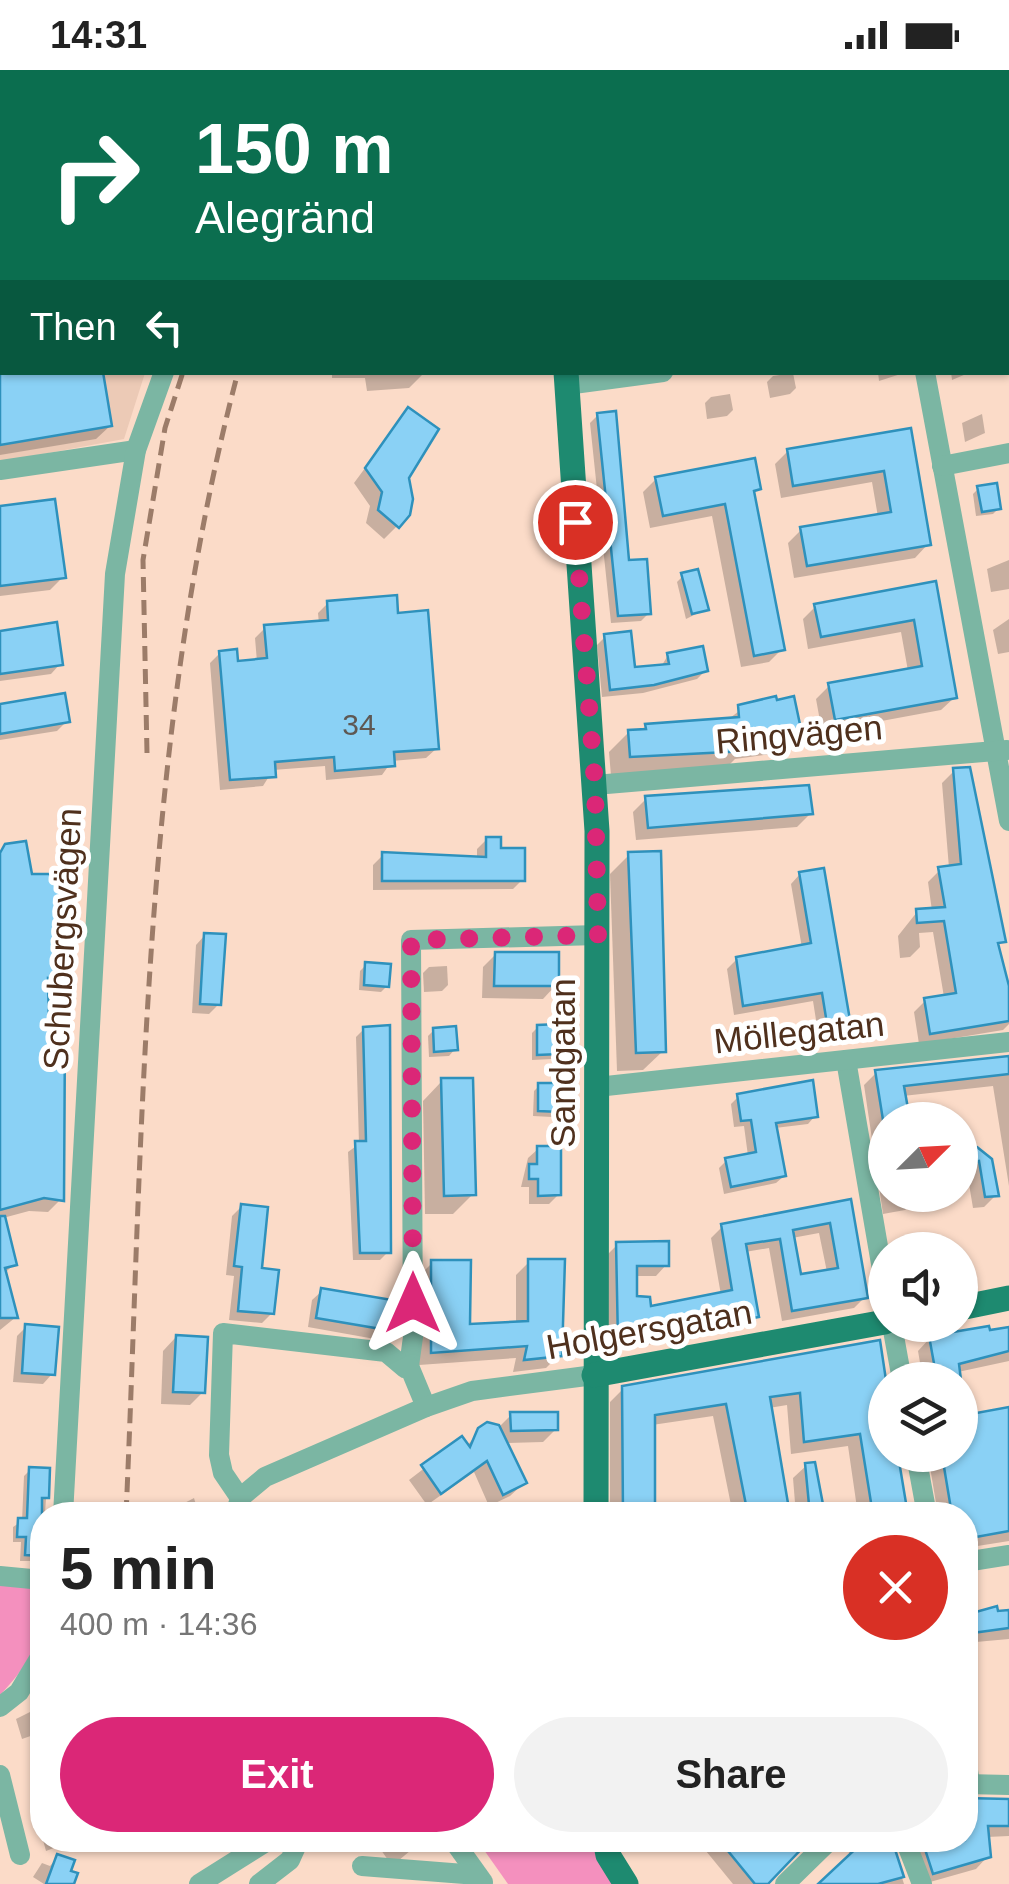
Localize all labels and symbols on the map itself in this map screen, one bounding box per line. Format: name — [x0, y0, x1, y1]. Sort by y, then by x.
pin — [533, 480, 618, 565]
street label: Ringvägen — [714, 707, 884, 761]
house number: 34 — [342, 708, 376, 741]
street label: Schubergsvägen — [36, 807, 88, 1071]
street label: Sandgatan — [543, 978, 582, 1148]
street label: Möllegatan — [712, 1004, 886, 1060]
north arrow — [868, 1102, 978, 1212]
position arrow — [361, 1251, 465, 1355]
street label: Holgersgatan — [543, 1292, 755, 1366]

